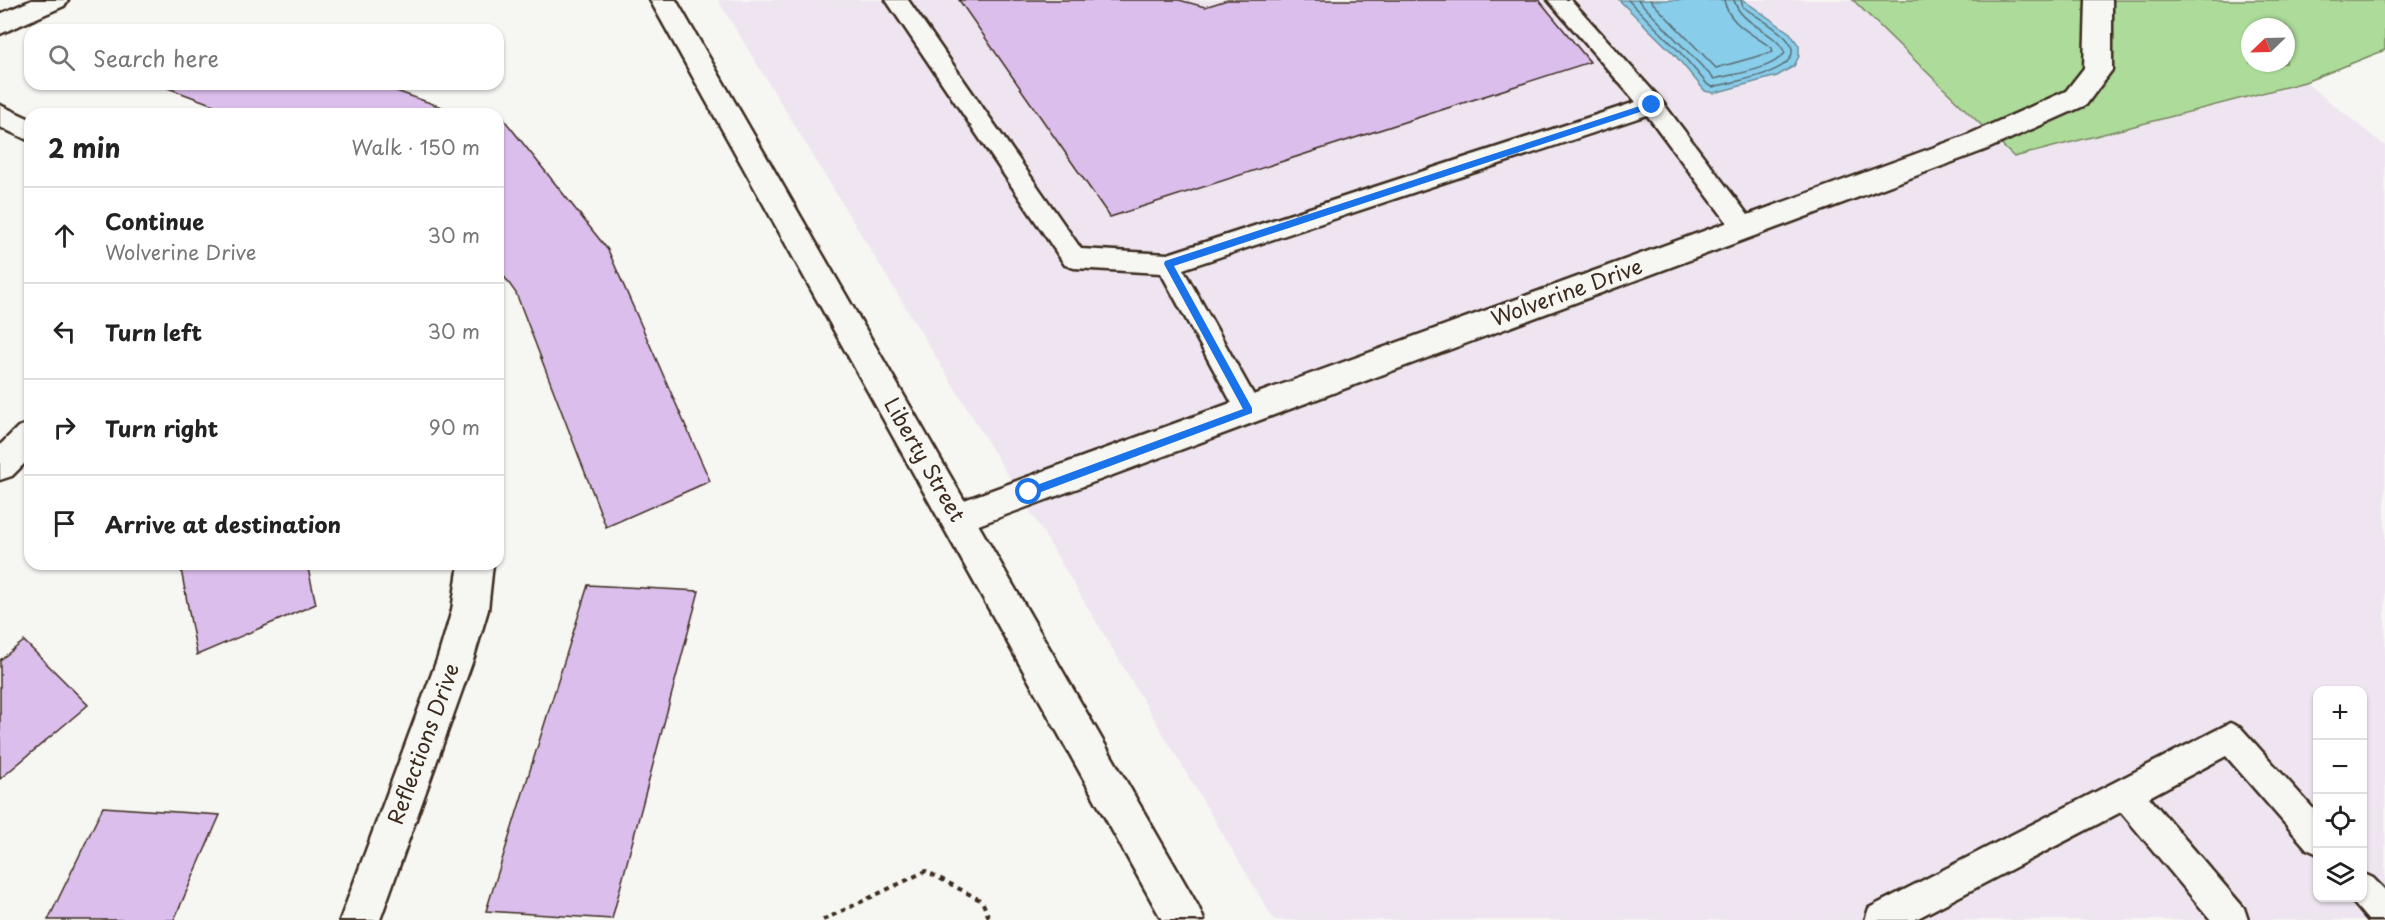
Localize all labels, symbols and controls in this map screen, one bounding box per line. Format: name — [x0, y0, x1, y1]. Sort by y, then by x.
north arrow — [2241, 18, 2295, 72]
search box — [24, 24, 504, 90]
icon: search — [45, 41, 78, 74]
text: Search here — [93, 41, 219, 74]
route end — [1638, 91, 1664, 117]
text: 2 min — [48, 128, 121, 167]
text: Walk · 150 m — [351, 132, 480, 162]
text: Continue — [105, 204, 204, 237]
icon: ahead — [48, 219, 81, 252]
text: 30 m — [427, 220, 480, 250]
text: Wolverine Drive — [105, 237, 256, 267]
street label: Wolverine Drive — [1486, 249, 1646, 333]
icon: left — [48, 315, 81, 348]
text: Turn left — [105, 315, 202, 348]
text: 30 m — [427, 316, 480, 346]
street label: Liberty Street — [877, 391, 974, 527]
icon: right — [48, 411, 81, 444]
text: Turn right — [105, 411, 218, 444]
text: 90 m — [429, 412, 480, 442]
route start — [1015, 478, 1041, 504]
icon: arrive — [48, 507, 81, 540]
text: Arrive at destination — [105, 507, 341, 540]
street label: Reflections Drive — [378, 658, 466, 828]
map controls — [2313, 686, 2367, 902]
button: + — [2313, 686, 2367, 740]
button: − — [2313, 740, 2367, 794]
button: locate — [2313, 794, 2367, 848]
button: layers — [2313, 848, 2367, 902]

